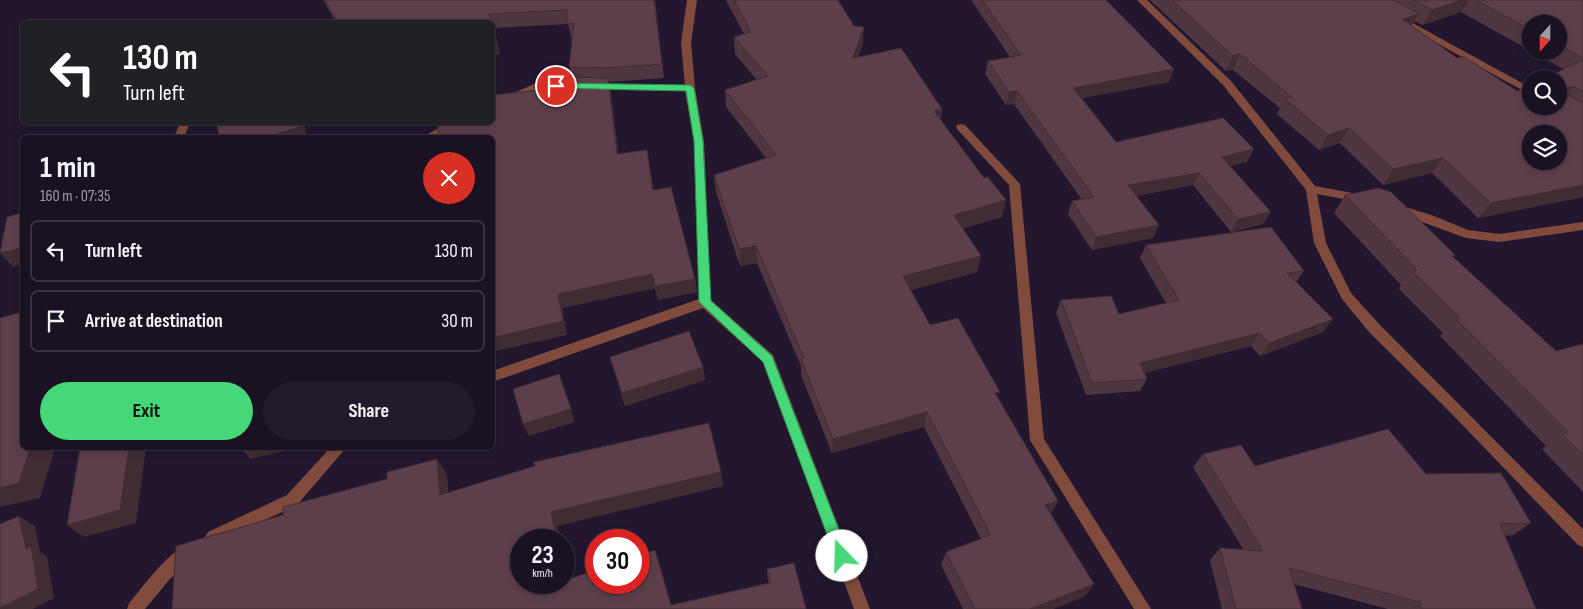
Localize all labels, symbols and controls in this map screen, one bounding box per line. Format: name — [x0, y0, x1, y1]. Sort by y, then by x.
north arrow — [1522, 15, 1568, 60]
map controls — [1522, 15, 1567, 170]
text: 130 m — [123, 37, 198, 80]
icon: left — [40, 40, 105, 105]
pin — [535, 65, 577, 107]
button: search — [1522, 70, 1567, 115]
icon: arrive — [542, 72, 570, 100]
text: Turn left — [123, 80, 185, 107]
button: layers — [1522, 125, 1567, 170]
text: 1 min — [40, 150, 96, 186]
button: close — [423, 152, 475, 204]
text: 160 m · 07:35 — [40, 187, 110, 206]
icon: left — [42, 237, 70, 265]
text: Turn left — [85, 240, 142, 263]
text: 130 m — [435, 240, 473, 263]
icon: arrive — [42, 307, 70, 335]
text: Arrive at destination — [85, 310, 223, 333]
text: 30 m — [441, 310, 473, 333]
button: Exit — [40, 382, 253, 440]
button: Share — [263, 382, 475, 440]
speed limit sign: 30 — [585, 529, 650, 594]
position arrow — [815, 529, 867, 581]
text: 23 — [531, 540, 554, 571]
text: km/h — [532, 566, 553, 581]

